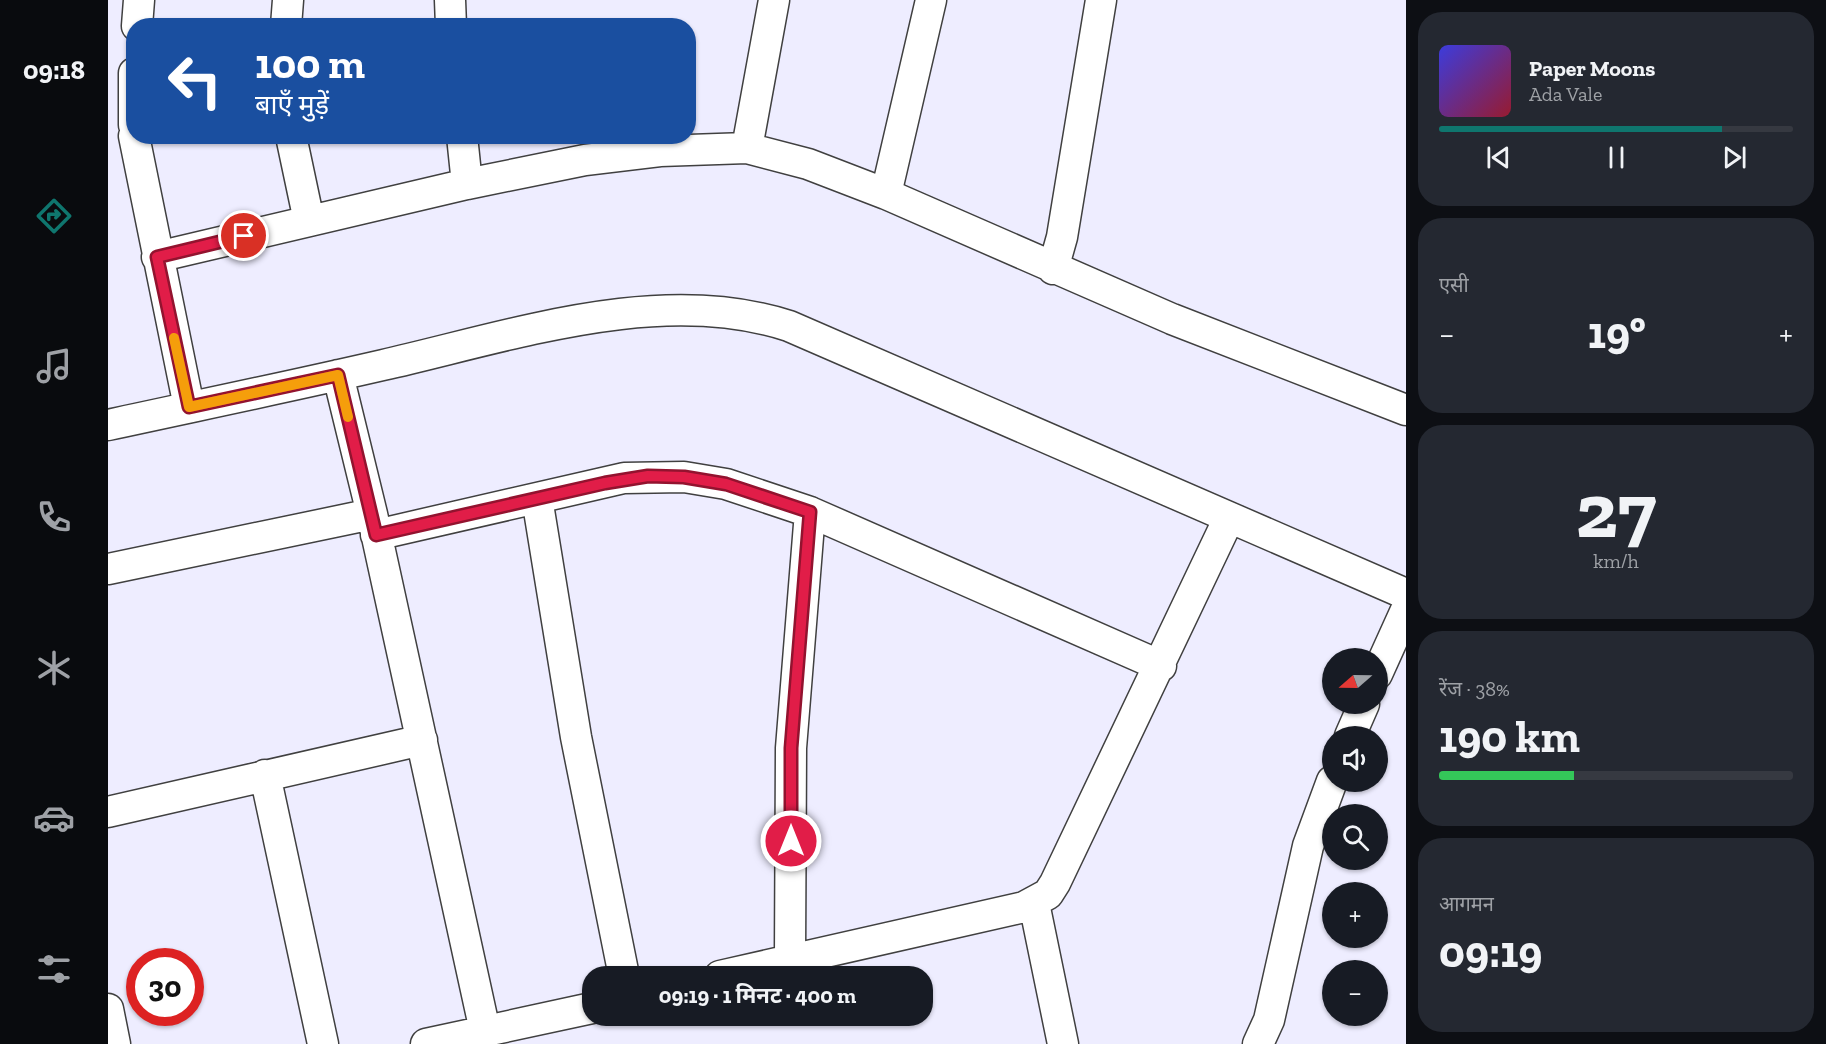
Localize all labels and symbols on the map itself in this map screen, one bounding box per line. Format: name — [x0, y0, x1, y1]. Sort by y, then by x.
pin — [218, 210, 269, 261]
north arrow — [1322, 648, 1388, 714]
position arrow — [759, 809, 823, 873]
speed limit sign: 30 — [126, 948, 204, 1026]

